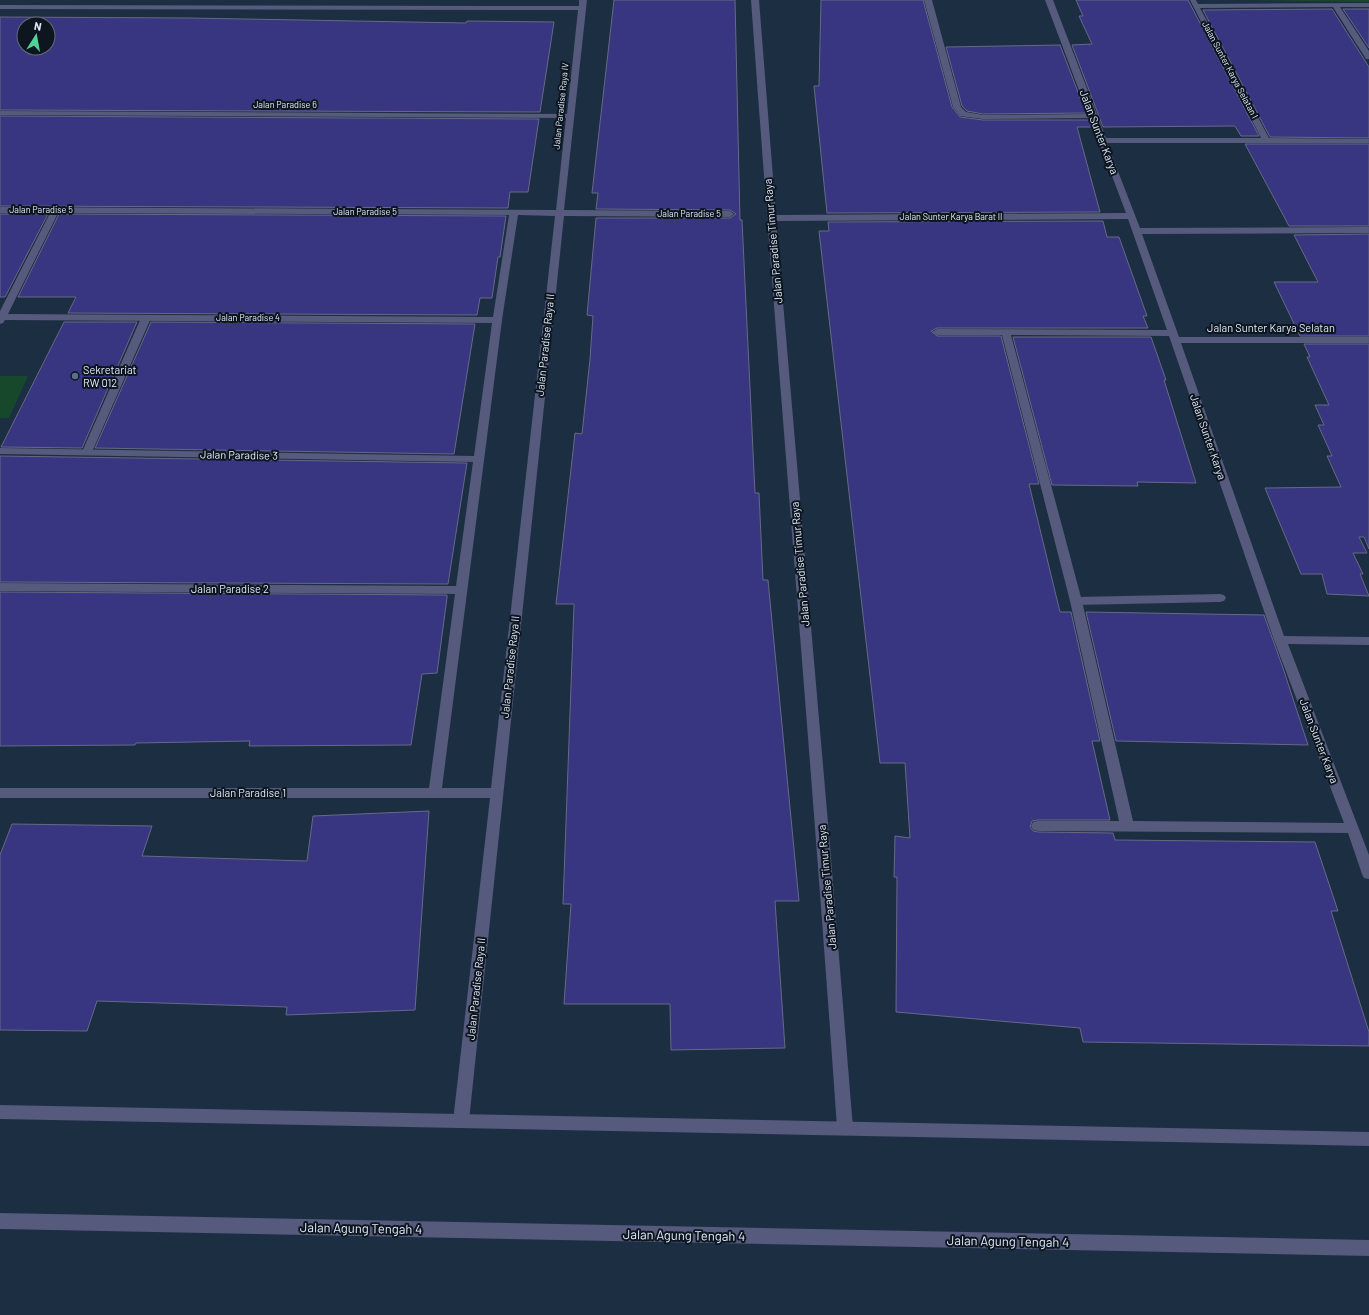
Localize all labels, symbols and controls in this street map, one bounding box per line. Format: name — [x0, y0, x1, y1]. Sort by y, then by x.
north arrow — [16, 16, 56, 56]
text: N — [33, 19, 43, 33]
street label: Jalan Sunter Karya Selatan I — [1200, 19, 1261, 120]
street label: Jalan Paradise Raya IV — [550, 62, 571, 150]
street label: Jalan Sunter Karya — [1077, 88, 1122, 176]
street label: Jalan Paradise 6 — [253, 99, 317, 110]
street label: Jalan Paradise Timur Raya — [761, 178, 784, 304]
street label: Jalan Paradise 5 — [9, 204, 73, 215]
street label: Jalan Paradise 5 — [333, 206, 397, 217]
street label: Jalan Paradise 5 — [657, 208, 721, 219]
street label: Jalan Sunter Karya Barat II — [900, 211, 1002, 222]
street label: Jalan Paradise Raya II — [533, 293, 556, 397]
street label: Jalan Paradise 4 — [216, 312, 280, 323]
street label: Jalan Sunter Karya Selatan — [1207, 321, 1335, 334]
place label: Sekretariat RW 012 — [83, 363, 137, 389]
marker: Sekretariat RW 012 — [70, 371, 80, 381]
street label: Jalan Sunter Karya — [1188, 392, 1229, 481]
street label: Jalan Paradise 3 — [200, 447, 278, 462]
street label: Jalan Paradise Timur Raya — [788, 501, 811, 627]
street label: Jalan Paradise 2 — [191, 582, 269, 595]
street label: Jalan Paradise Raya II — [498, 615, 521, 719]
street label: Jalan Sunter Karya — [1297, 697, 1342, 785]
street label: Jalan Paradise 1 — [210, 786, 286, 799]
street label: Jalan Paradise Timur Raya — [815, 824, 838, 950]
street label: Jalan Paradise Raya II — [464, 937, 487, 1041]
street label: Jalan Agung Tengah 4 — [300, 1219, 422, 1237]
street label: Jalan Agung Tengah 4 — [623, 1226, 745, 1244]
street label: Jalan Agung Tengah 4 — [947, 1232, 1069, 1250]

